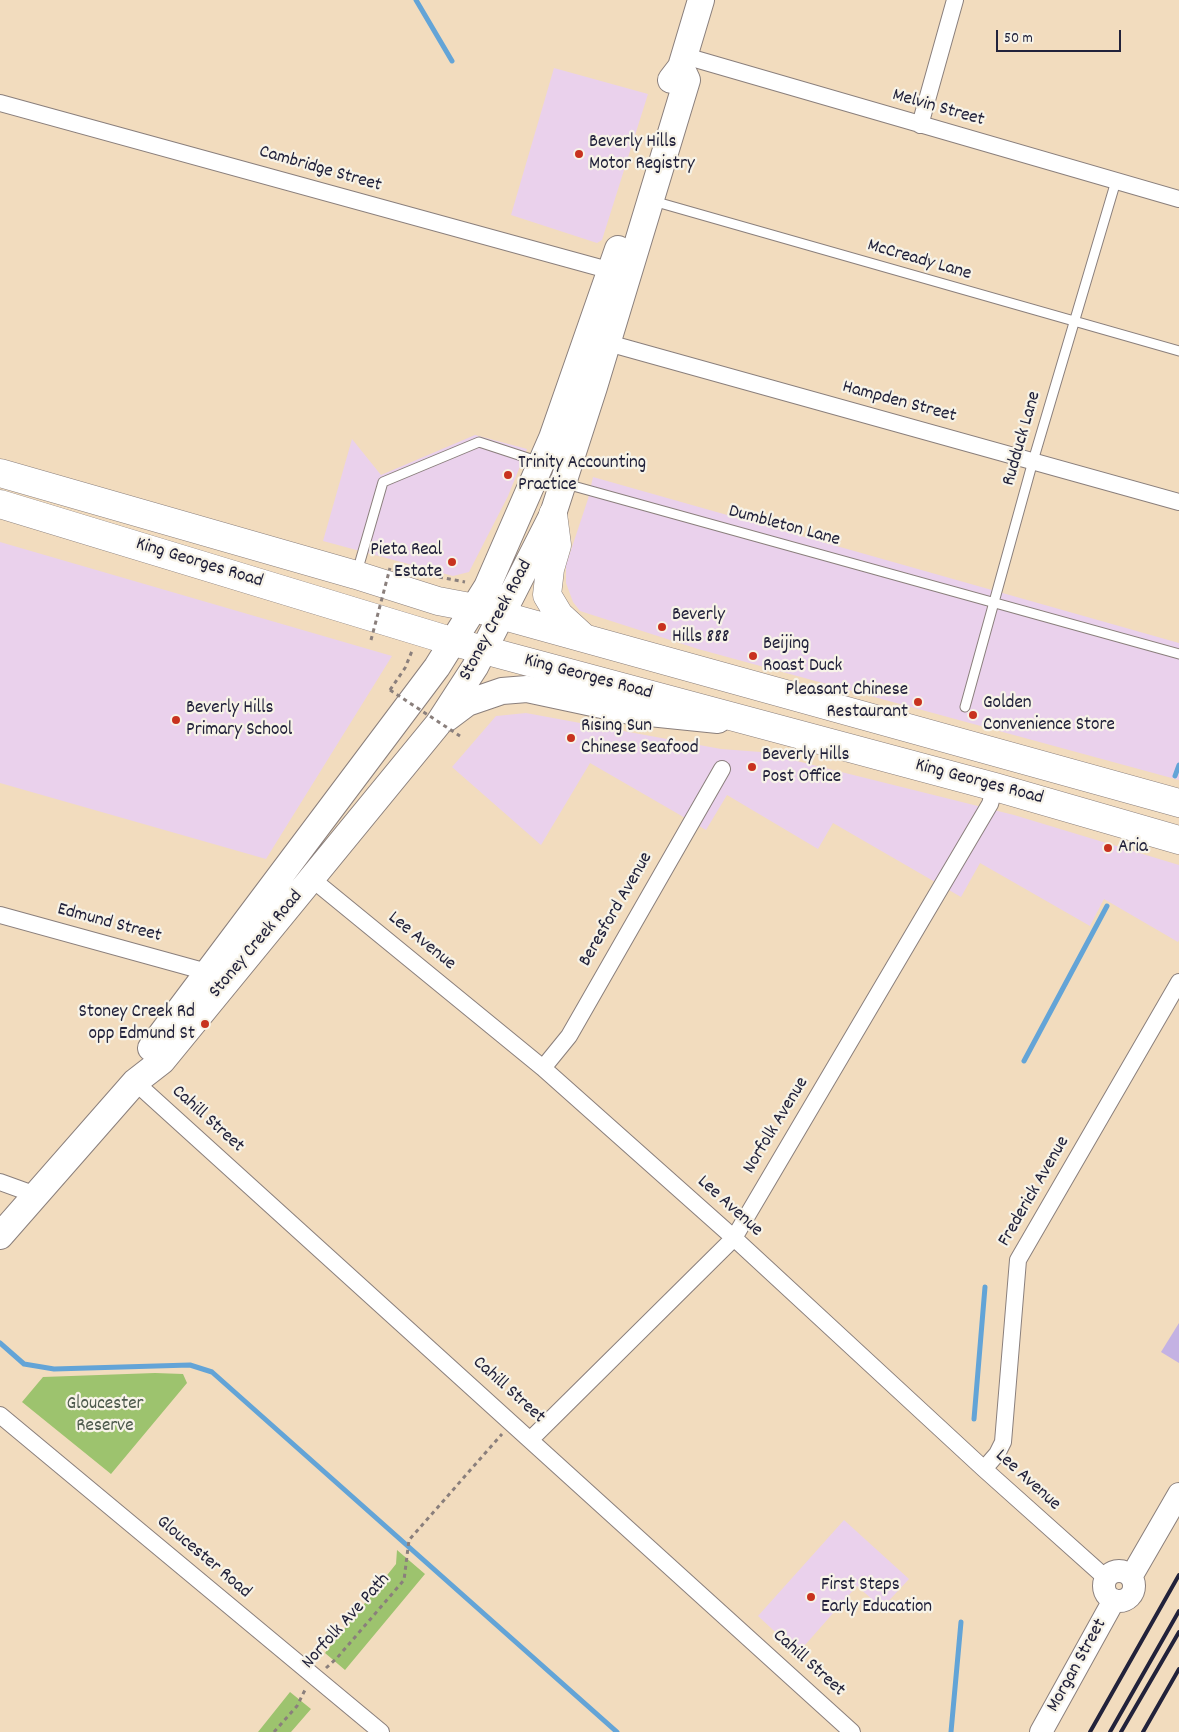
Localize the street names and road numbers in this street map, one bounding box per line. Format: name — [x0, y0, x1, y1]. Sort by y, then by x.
street label: Melvin Street — [889, 85, 987, 133]
street label: Cambridge Street — [256, 142, 384, 198]
street label: McCready Lane — [864, 235, 974, 287]
street label: Hampden Street — [840, 377, 958, 429]
street label: Rudduck Lane — [999, 389, 1047, 489]
street label: Dumbleton Lane — [726, 501, 842, 553]
street label: King Georges Road — [133, 534, 265, 594]
street label: Stoney Creek Road — [456, 557, 538, 685]
street label: King Georges Road — [521, 650, 655, 706]
street label: King Georges Road — [912, 755, 1046, 811]
street label: Beresford Avenue — [575, 849, 659, 971]
street label: Stoney Creek Road — [205, 886, 309, 1004]
street label: Edmund Street — [54, 899, 164, 949]
street label: Lee Avenue — [382, 908, 460, 976]
street label: Norfolk Avenue — [739, 1074, 815, 1178]
street label: Cahill Street — [166, 1081, 248, 1159]
street label: Frederick Avenue — [994, 1133, 1076, 1251]
street label: Lee Avenue — [691, 1171, 767, 1243]
street label: Cahill Street — [467, 1352, 549, 1430]
street label: Lee Avenue — [989, 1445, 1065, 1517]
street label: Gloucester Road — [151, 1512, 255, 1604]
street label: Norfolk Ave Path — [298, 1569, 396, 1675]
street label: Morgan Street — [1043, 1615, 1113, 1717]
street label: Cahill Street — [767, 1625, 849, 1703]

